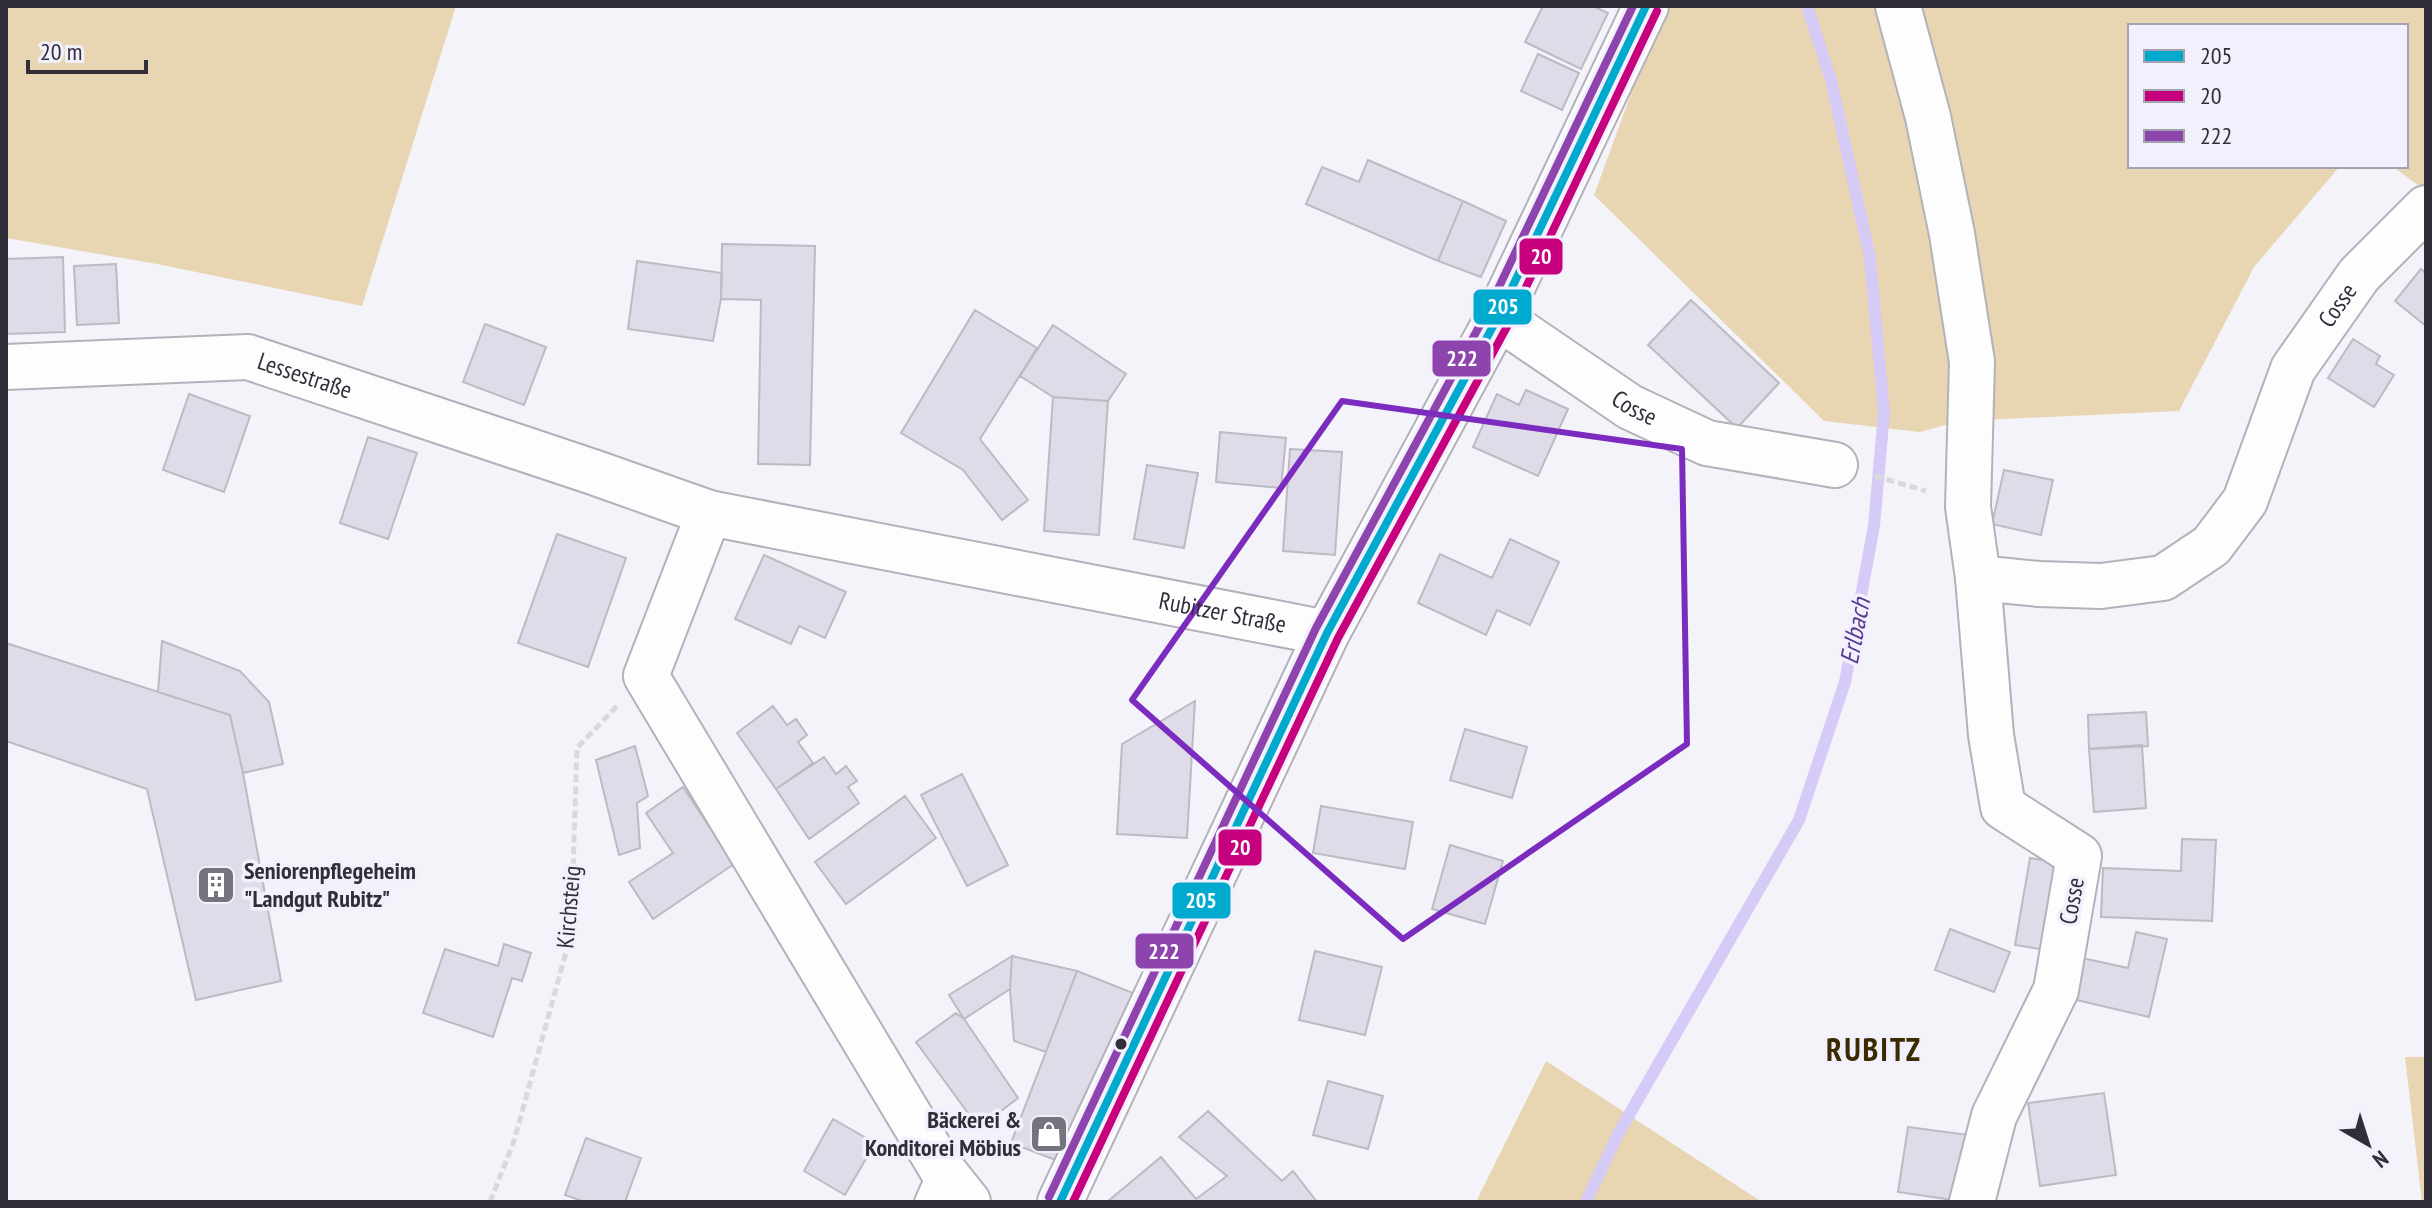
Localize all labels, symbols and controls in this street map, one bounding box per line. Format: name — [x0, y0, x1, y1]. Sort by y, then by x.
scale bar — [28, 24, 146, 74]
legend — [2128, 24, 2408, 168]
text: 20 m — [40, 36, 82, 67]
text: 205 — [2200, 40, 2232, 71]
text: 20 — [2200, 80, 2222, 111]
text: 222 — [2200, 120, 2232, 151]
line badge: 20 — [1518, 237, 1564, 276]
text: 20 — [1530, 242, 1552, 270]
street label: Cosse — [2311, 277, 2363, 333]
line badge: 205 — [1472, 288, 1533, 326]
text: 205 — [1487, 292, 1519, 320]
line badge: 222 — [1431, 339, 1492, 378]
text: 222 — [1446, 344, 1478, 372]
street label: Lessestraße — [254, 345, 356, 406]
street label: Cosse — [1606, 383, 1662, 432]
street label: Rubitzer Straße — [1156, 585, 1289, 640]
water label: Erlbach — [1832, 593, 1877, 667]
line badge: 20 — [1217, 828, 1263, 867]
text: 20 — [1229, 833, 1251, 861]
place label: Seniorenpflegeheim "Landgut Rubitz" — [244, 855, 416, 914]
building icon: Seniorenpflegeheim "Landgut Rubitz" — [195, 864, 237, 906]
street label: Kirchsteig — [549, 864, 588, 950]
street label: Cosse — [2052, 875, 2091, 927]
line badge: 205 — [1171, 881, 1232, 920]
text: 205 — [1185, 886, 1217, 914]
line badge: 222 — [1134, 932, 1195, 970]
text: 222 — [1148, 937, 1180, 965]
district label: RUBITZ — [1826, 1028, 1922, 1070]
unlabelled marker — [1113, 1036, 1129, 1052]
place label: Bäckerei & Konditorei Möbius — [865, 1104, 1021, 1163]
north arrow — [2328, 1104, 2408, 1184]
shop icon: Bäckerei & Konditorei Möbius — [1028, 1113, 1070, 1155]
text: N — [2367, 1145, 2394, 1174]

